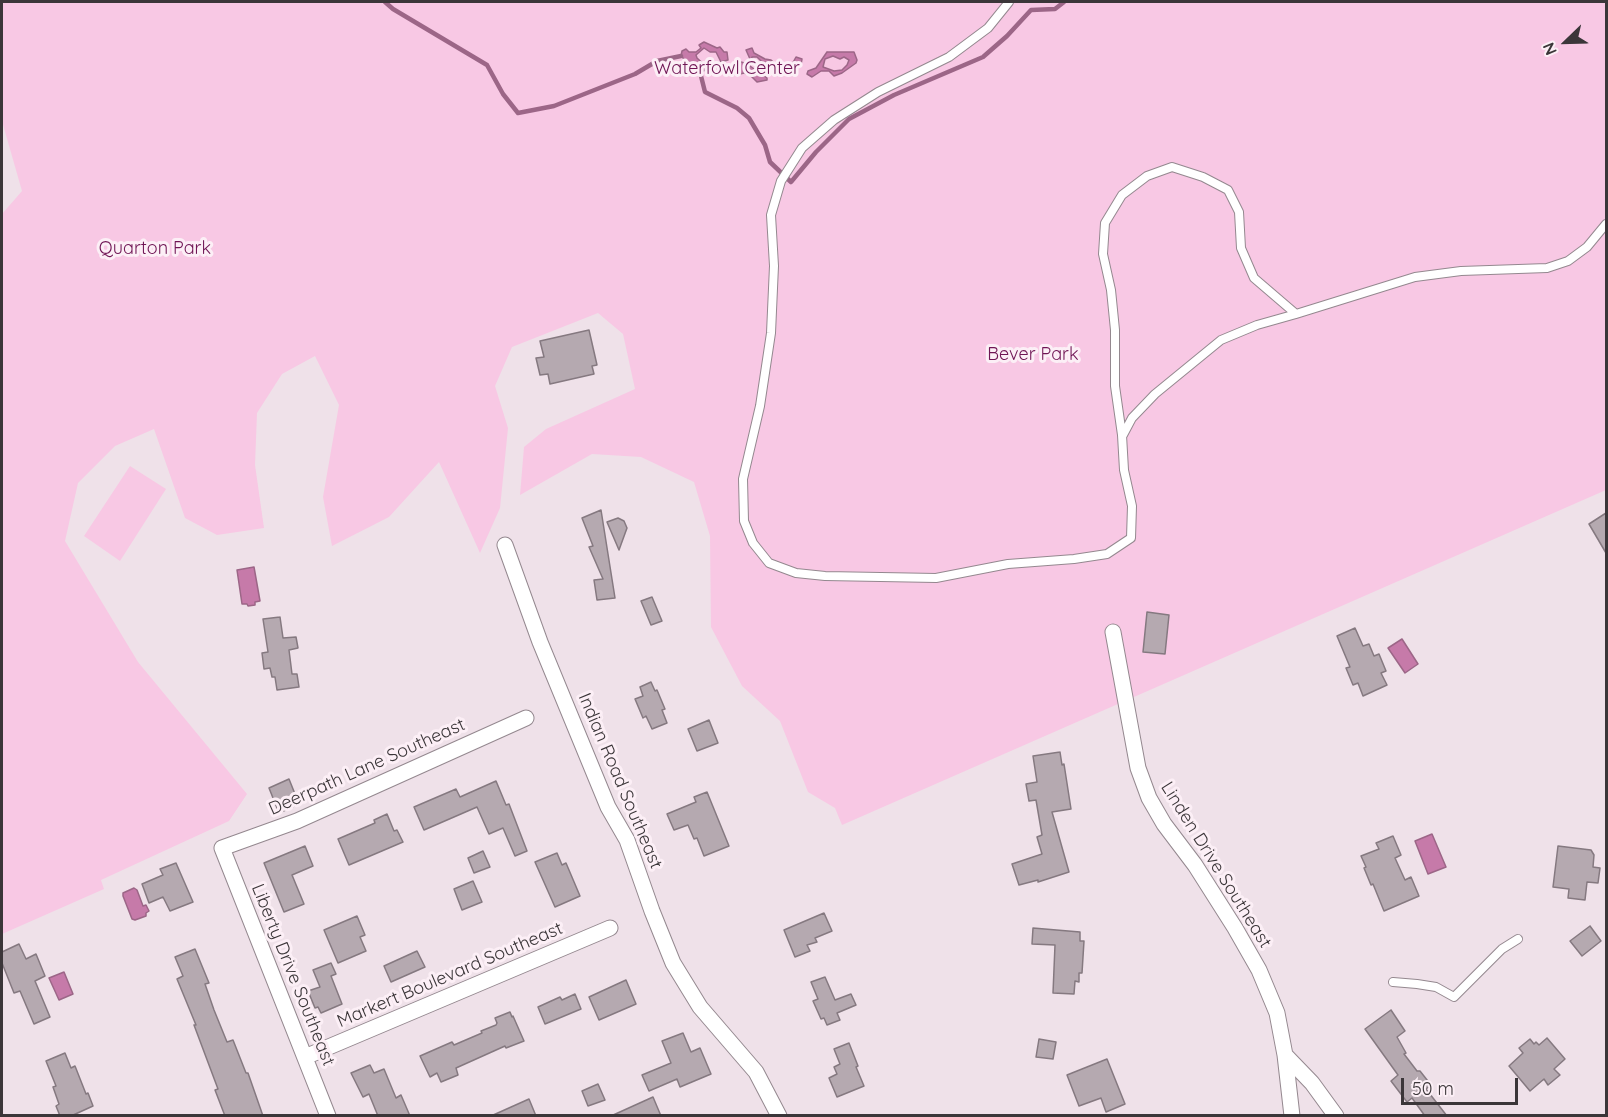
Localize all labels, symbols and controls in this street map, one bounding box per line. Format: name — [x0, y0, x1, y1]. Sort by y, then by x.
north arrow — [1536, 12, 1596, 72]
text: N — [1538, 40, 1561, 58]
park label: Waterfowl Center — [654, 58, 800, 80]
park label: Quarton Park — [99, 238, 211, 260]
park label: Bever Park — [987, 344, 1079, 366]
street label: Indian Road Southeast — [573, 690, 667, 872]
street label: Deerpath Lane Southeast — [265, 714, 469, 820]
street label: Linden Drive Southeast — [1156, 778, 1276, 952]
street label: Liberty Drive Southeast — [247, 881, 339, 1069]
street label: Markert Boulevard Southeast — [334, 918, 566, 1032]
scale bar — [1404, 1066, 1521, 1104]
text: 50 m — [1412, 1077, 1454, 1100]

